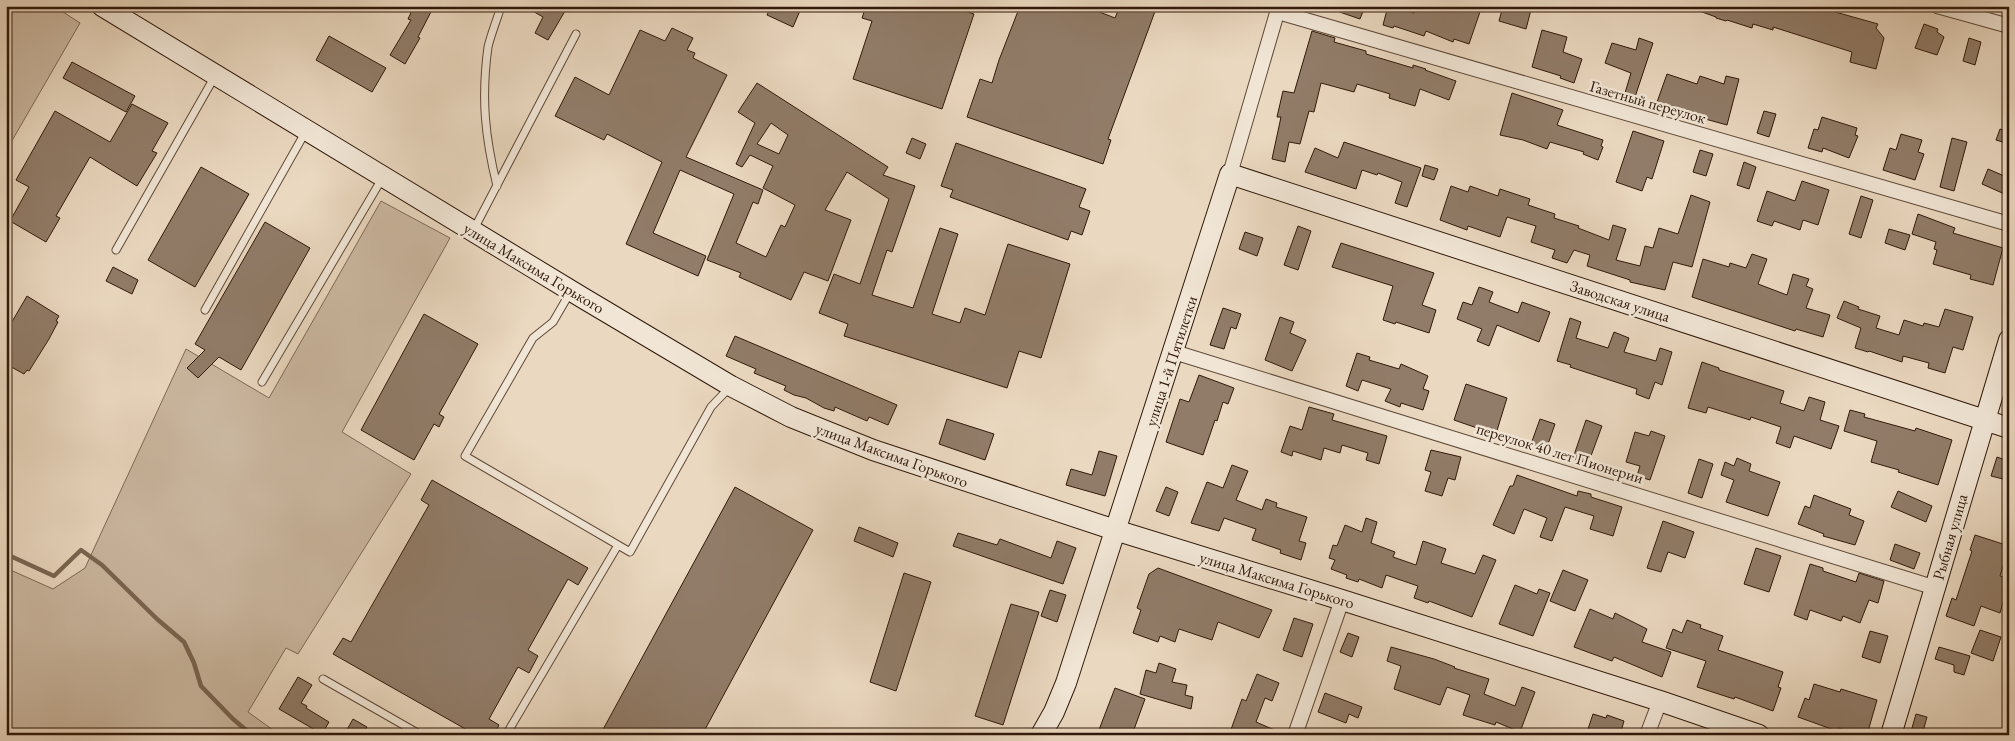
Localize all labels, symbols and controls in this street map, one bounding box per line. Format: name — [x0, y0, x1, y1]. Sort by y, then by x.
street label: Газетный переулок — [1587, 75, 1709, 129]
street label: улица Максима Горького — [460, 218, 608, 318]
street label: Заводская улица — [1567, 275, 1673, 327]
street label: улица 1-й Пятилетки — [1140, 292, 1202, 429]
street label: улица Максима Горького — [813, 418, 971, 492]
street label: переулок 40 лет Пионерии — [1474, 418, 1647, 489]
street label: Рыбная улица — [1928, 491, 1972, 582]
street label: улица Максима Горького — [1197, 546, 1357, 614]

